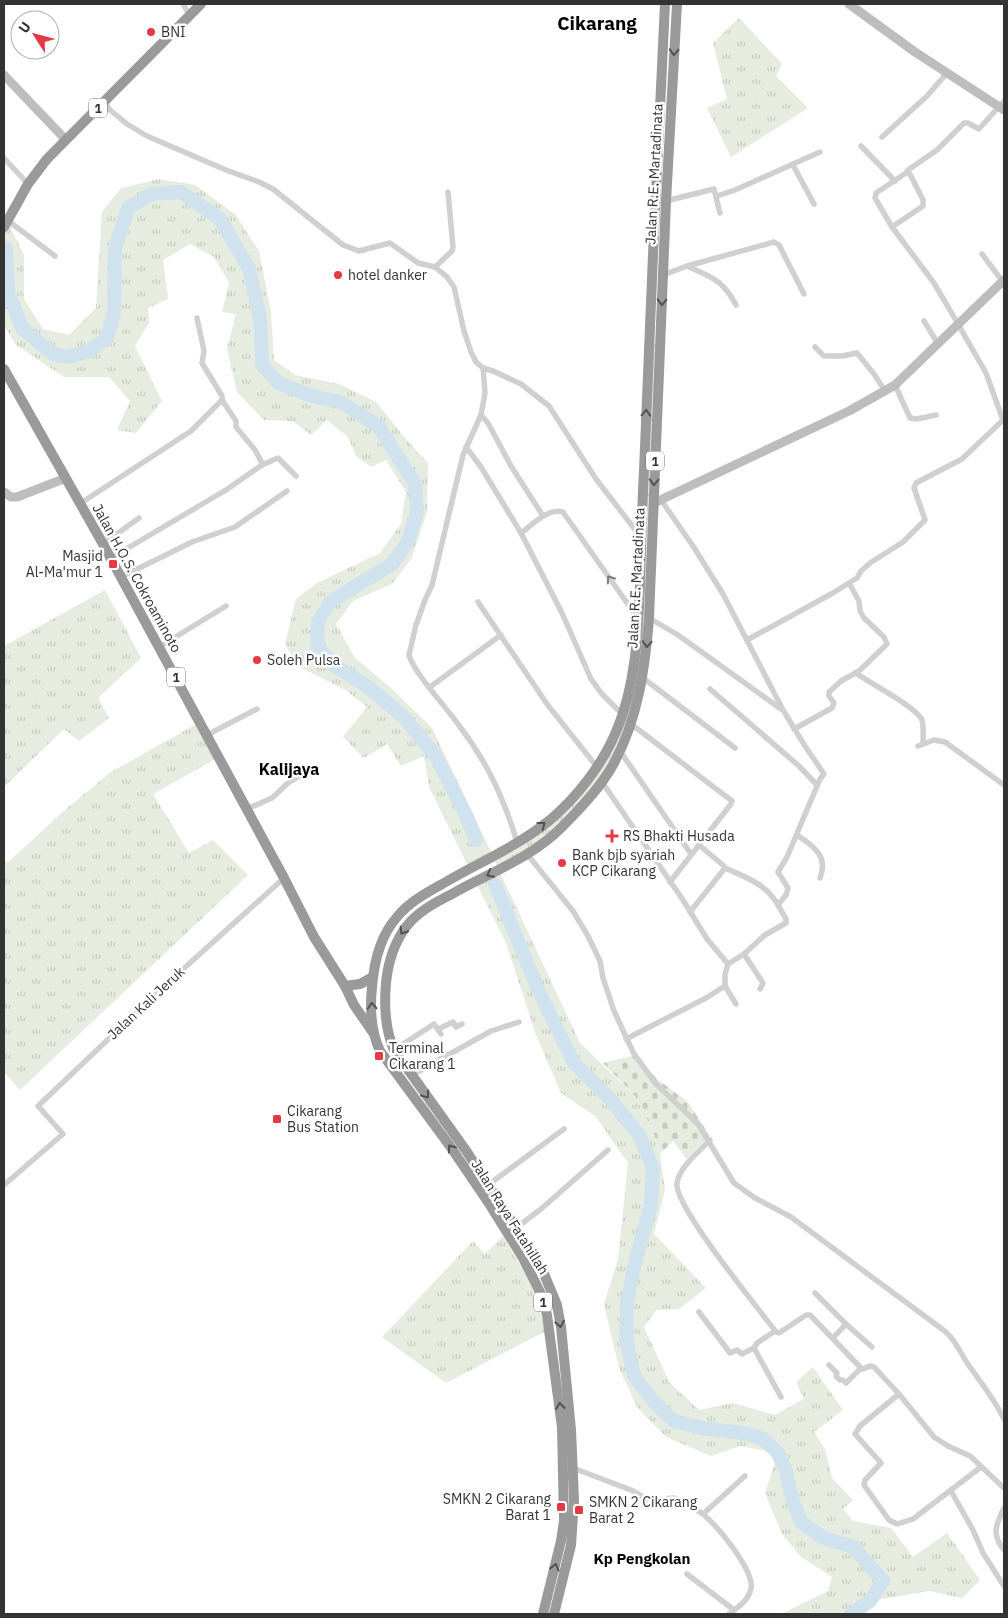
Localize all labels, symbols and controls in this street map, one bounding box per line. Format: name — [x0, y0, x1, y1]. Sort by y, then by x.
north arrow — [10, 10, 60, 60]
district label: Cikarang — [557, 11, 637, 35]
text: U — [14, 18, 35, 37]
place label: BNI — [161, 23, 186, 41]
marker: BNI — [145, 26, 157, 38]
one-way arrow — [669, 49, 680, 57]
road number: 1 — [89, 99, 107, 118]
street label: Jalan R.E. Martadinata — [641, 103, 667, 245]
place label: hotel danker — [348, 266, 427, 284]
marker: hotel danker — [332, 269, 344, 281]
one-way arrow — [656, 298, 667, 306]
one-way arrow — [641, 408, 652, 416]
road number: 1 — [646, 452, 664, 471]
one-way arrow — [649, 478, 660, 486]
street label: Jalan H.O.S. Cokroaminoto — [89, 500, 186, 656]
street label: Jalan R.E. Martadinata — [623, 507, 649, 649]
place label: Masjid Al-Ma'mur 1 — [26, 547, 103, 581]
marker: Masjid Al-Ma'mur 1 — [107, 558, 119, 570]
one-way arrow — [607, 575, 616, 585]
one-way arrow — [642, 641, 653, 649]
place label: Soleh Pulsa — [267, 651, 341, 669]
marker: Soleh Pulsa — [251, 654, 263, 666]
road number: 1 — [167, 668, 185, 686]
district label: Kalijaya — [259, 759, 319, 779]
one-way arrow — [536, 823, 545, 831]
place label: RS Bhakti Husada — [623, 827, 735, 845]
marker: RS Bhakti Husada — [605, 829, 619, 843]
place label: Bank bjb syariah KCP Cikarang — [572, 846, 675, 880]
marker: Bank bjb syariah KCP Cikarang — [556, 857, 568, 869]
one-way arrow — [486, 868, 495, 878]
one-way arrow — [400, 926, 410, 935]
street label: Jalan Kali Jeruk — [104, 962, 189, 1043]
one-way arrow — [367, 1002, 377, 1010]
place label: Terminal Cikarang 1 — [389, 1039, 456, 1073]
marker: Terminal Cikarang 1 — [373, 1050, 385, 1062]
one-way arrow — [420, 1089, 429, 1099]
place label: Cikarang Bus Station — [287, 1102, 359, 1136]
marker: Cikarang Bus Station — [271, 1113, 283, 1125]
one-way arrow — [448, 1144, 457, 1154]
street label: Jalan Raya Fatahillah — [467, 1156, 553, 1278]
road number: 1 — [534, 1292, 552, 1311]
one-way arrow — [555, 1319, 565, 1328]
one-way arrow — [555, 1401, 566, 1409]
place label: SMKN 2 Cikarang Barat 1 — [443, 1490, 552, 1524]
place label: SMKN 2 Cikarang Barat 2 — [589, 1493, 698, 1527]
marker: SMKN 2 Cikarang Barat 1 — [555, 1501, 567, 1513]
marker: SMKN 2 Cikarang Barat 2 — [573, 1504, 585, 1516]
district label: Kp Pengkolan — [594, 1549, 690, 1568]
one-way arrow — [549, 1563, 560, 1572]

